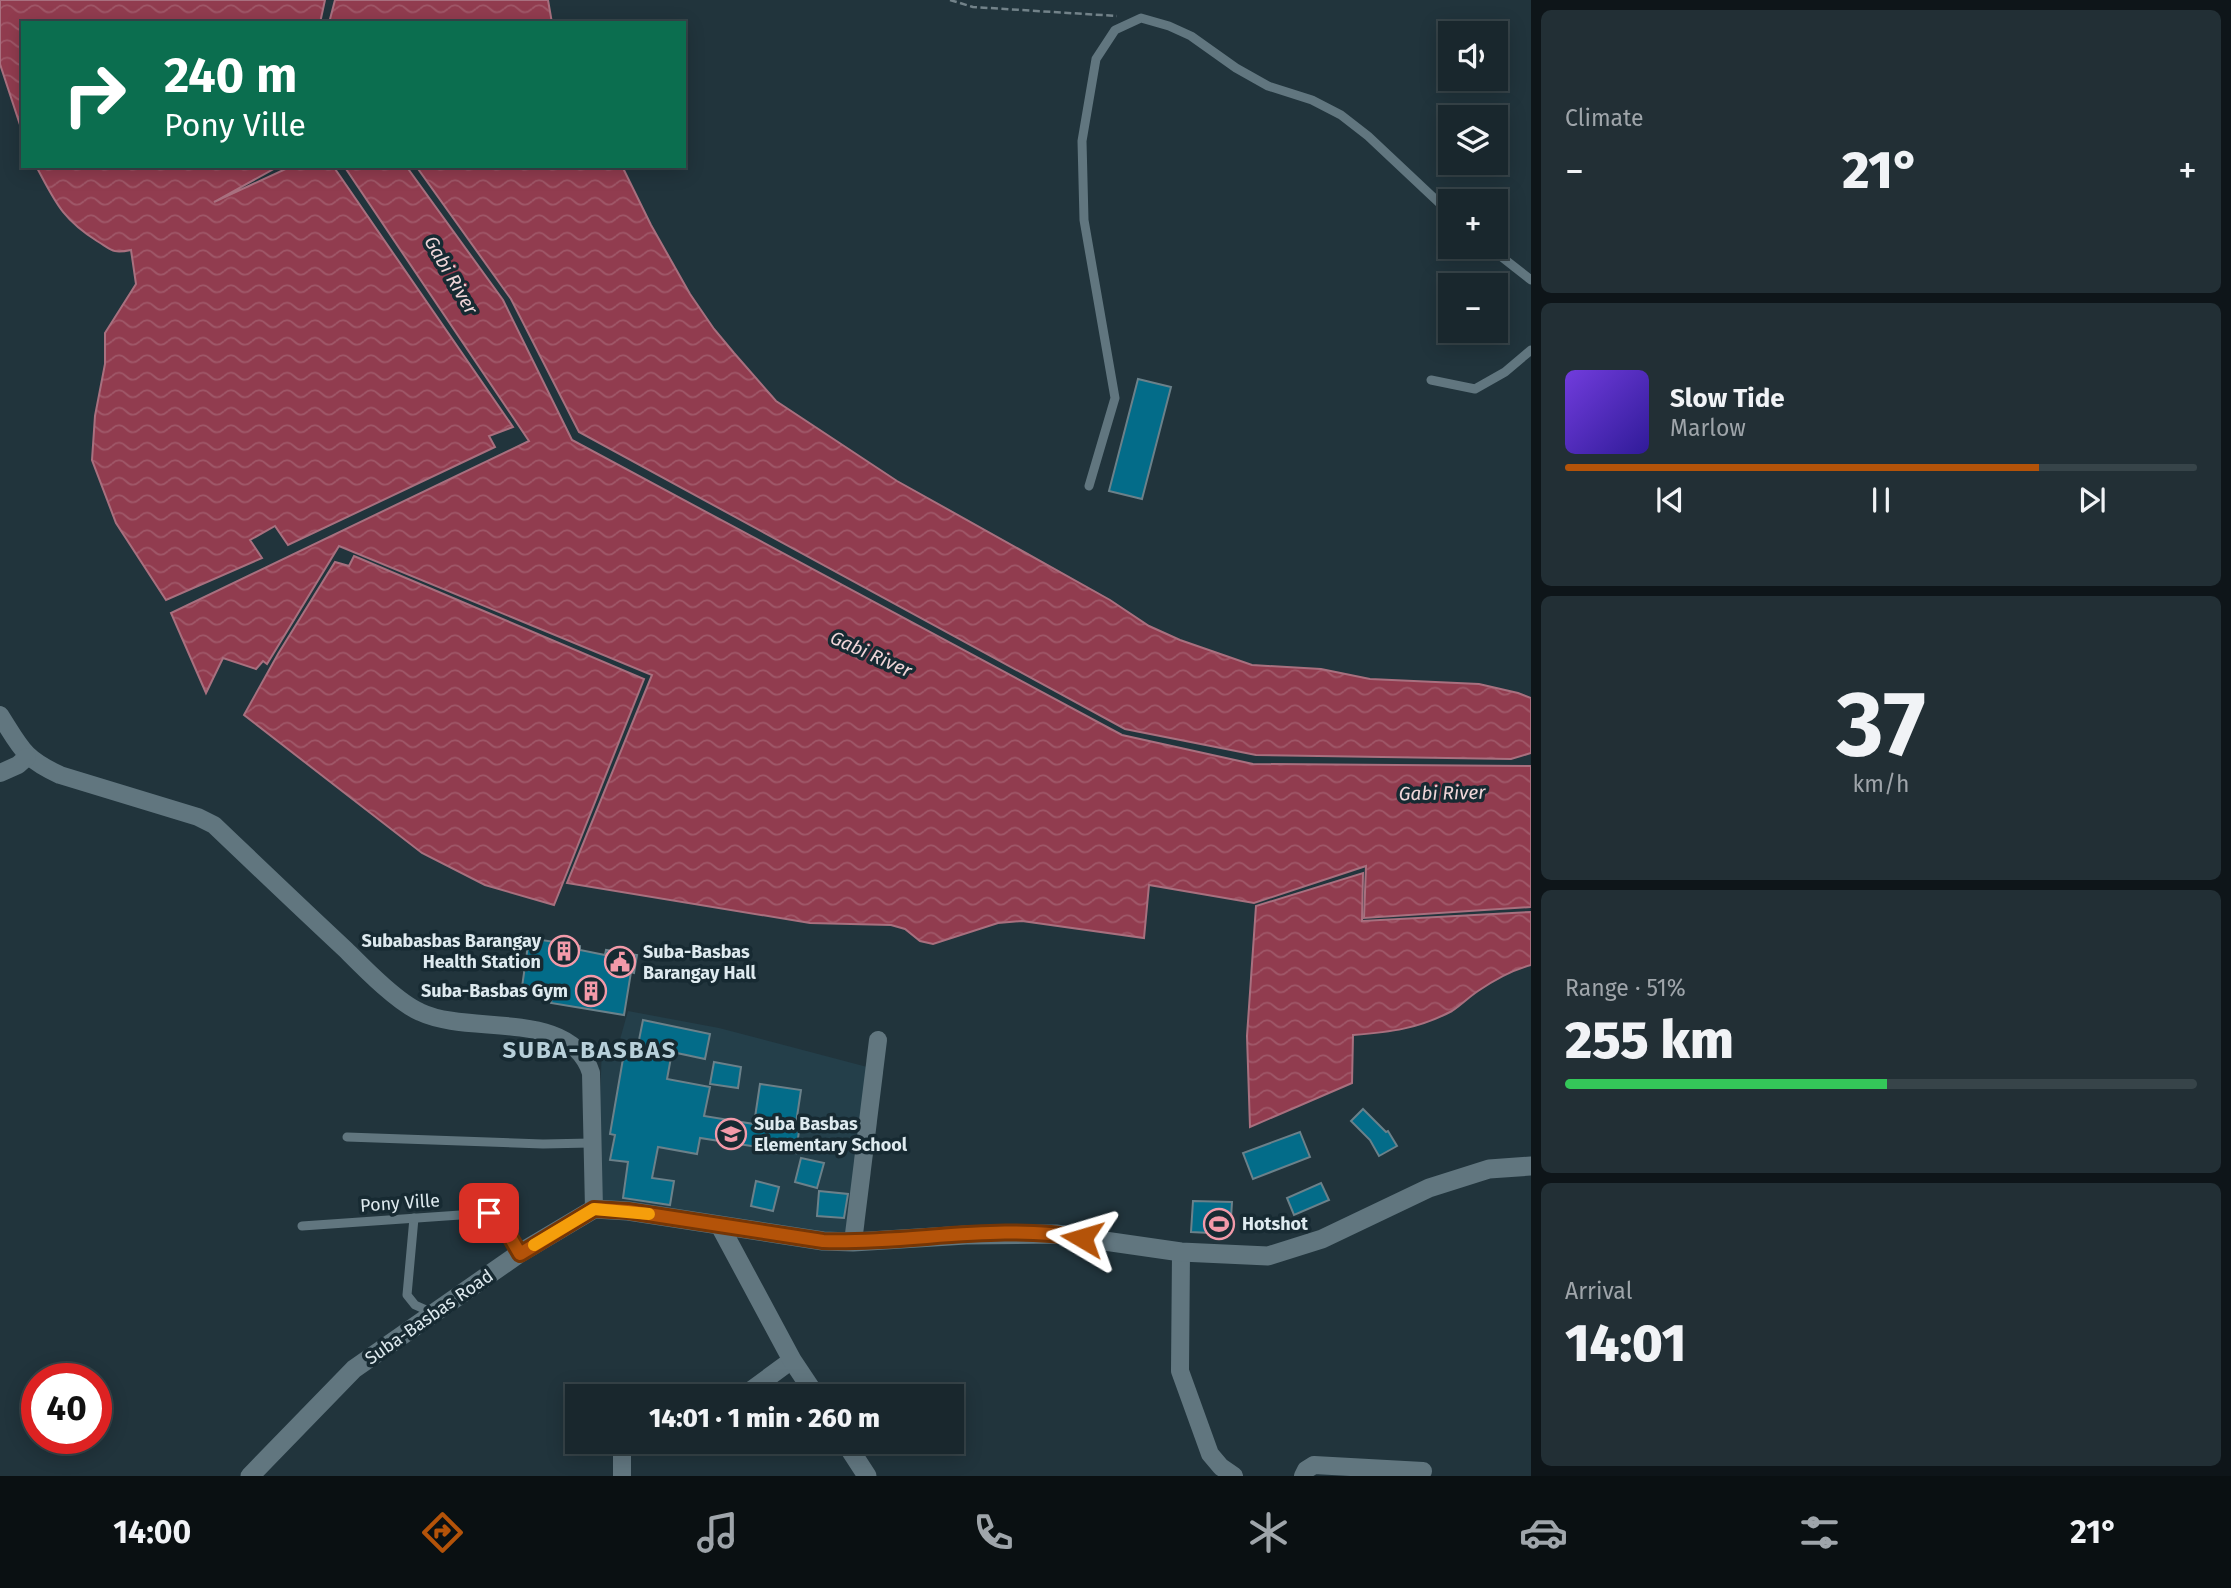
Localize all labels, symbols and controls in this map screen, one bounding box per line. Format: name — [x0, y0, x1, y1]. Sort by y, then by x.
map controls — [1438, 21, 1508, 343]
button: sound — [1438, 21, 1508, 91]
text: 240 m — [164, 46, 297, 105]
icon: right — [49, 49, 140, 140]
text: Climate — [1565, 104, 1644, 132]
button: layers — [1438, 105, 1508, 175]
text: Pony Ville — [164, 106, 306, 144]
text: 21° — [1842, 139, 1920, 202]
text: − — [1565, 148, 1584, 194]
text: + — [2178, 148, 2197, 194]
button: + — [1438, 189, 1508, 259]
water label: Gabi River — [419, 232, 483, 319]
button: − — [1438, 273, 1508, 343]
text: Slow Tide — [1670, 383, 1785, 414]
text: Marlow — [1670, 414, 1746, 442]
icon: previous — [1651, 481, 1689, 519]
icon: pause — [1862, 481, 1900, 519]
icon: next — [2073, 481, 2111, 519]
water label: Gabi River — [827, 626, 916, 682]
text: 37 — [1836, 670, 1926, 779]
text: km/h — [1853, 770, 1909, 798]
water label: Gabi River — [1398, 781, 1486, 805]
place label: Subabasbas Barangay Health Station — [362, 930, 542, 973]
building icon: Subabasbas Barangay Health Station — [547, 934, 581, 968]
place label: Suba-Basbas Barangay Hall — [643, 941, 757, 984]
public building icon: Suba-Basbas Barangay Hall — [603, 945, 637, 979]
building icon: Suba-Basbas Gym — [574, 974, 608, 1008]
text: Range · 51% — [1565, 974, 1686, 1002]
place label: Suba-Basbas Gym — [421, 980, 568, 1002]
text: 255 km — [1565, 1009, 1734, 1072]
district label: SUBA-BASBAS — [503, 1036, 677, 1064]
place label: Suba Basbas Elementary School — [754, 1113, 908, 1156]
school or university icon: Suba Basbas Elementary School — [714, 1117, 748, 1151]
pin — [459, 1183, 519, 1243]
street label: Pony Ville — [359, 1189, 441, 1217]
icon: arrive — [470, 1194, 508, 1232]
position arrow — [1045, 1201, 1119, 1275]
sports icon: Hotshot — [1202, 1207, 1236, 1241]
place label: Hotshot — [1242, 1213, 1309, 1235]
street label: Suba-Basbas Road — [361, 1265, 497, 1369]
text: Arrival — [1565, 1277, 1632, 1305]
text: 14:01 — [1565, 1312, 1686, 1375]
speed limit sign: 40 — [21, 1363, 112, 1454]
text: 14:01 · 1 min · 260 m — [649, 1403, 880, 1434]
icon: directions — [418, 1508, 467, 1557]
icon: music — [693, 1508, 742, 1557]
icon: phone — [969, 1508, 1018, 1557]
icon: climate — [1244, 1508, 1293, 1557]
icon: car — [1519, 1508, 1568, 1557]
icon: filters — [1795, 1508, 1844, 1557]
text: 14:00 — [113, 1513, 191, 1551]
text: 21° — [2070, 1513, 2118, 1551]

